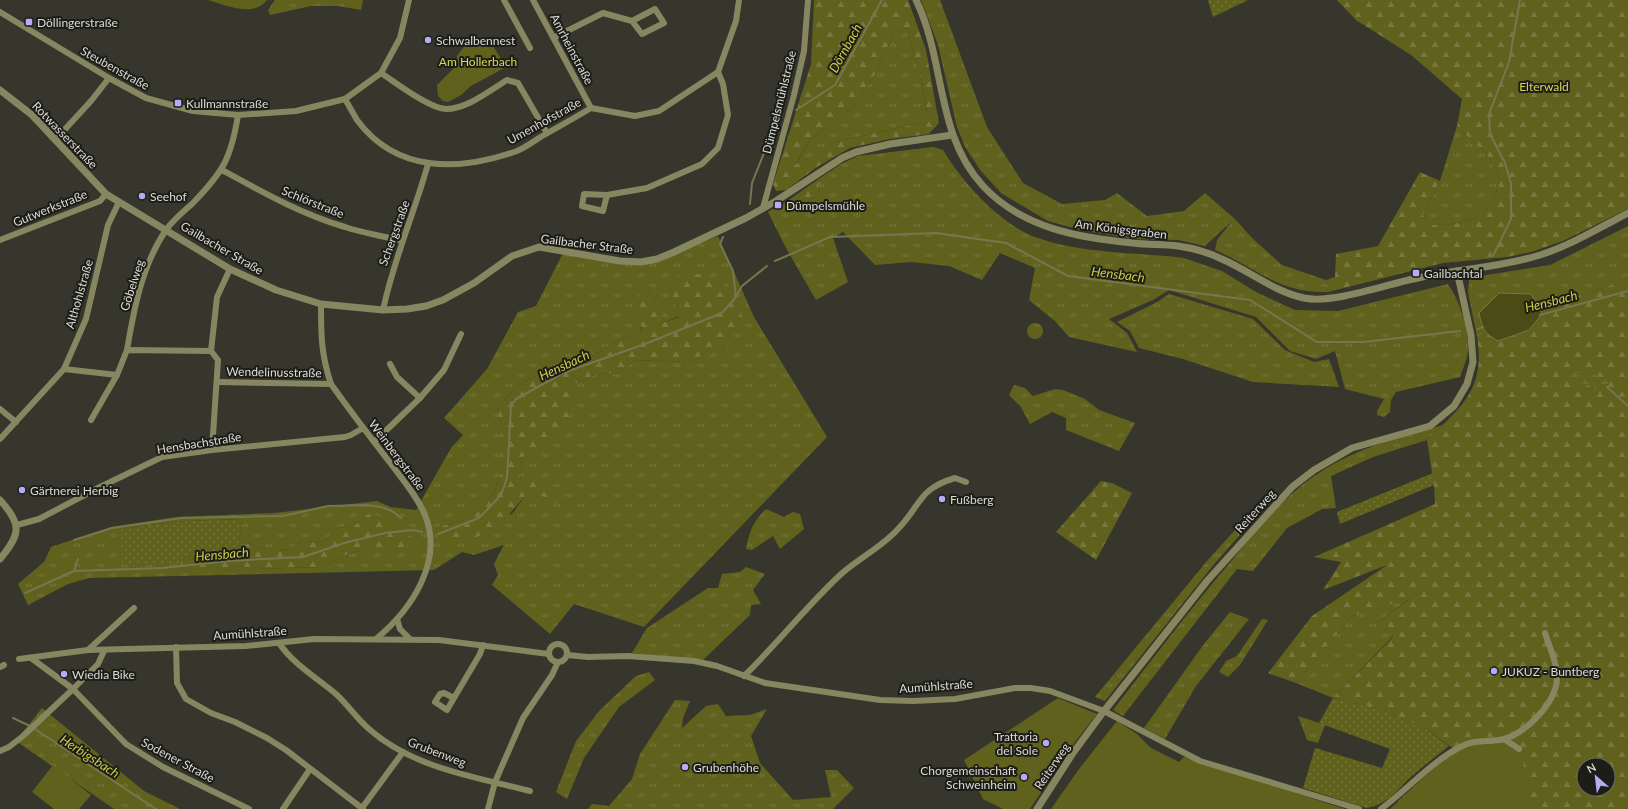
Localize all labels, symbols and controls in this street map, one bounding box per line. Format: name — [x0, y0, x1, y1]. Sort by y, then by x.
street label: Amrheinstraße — [547, 11, 597, 87]
place label: Döllingerstraße — [37, 15, 118, 30]
marker: Döllingerstraße — [24, 17, 34, 27]
water label: Dörnbach — [825, 21, 865, 75]
place label: Schwalbennest — [436, 33, 516, 48]
marker: Schwalbennest — [423, 35, 433, 45]
street label: Steubenstraße — [78, 43, 152, 93]
street label: Dümpelsmühlstraße — [759, 49, 799, 155]
park label: Am Hollerbach — [439, 54, 517, 69]
park label: Elterwald — [1519, 79, 1569, 94]
street label: Umenhofstraße — [504, 95, 584, 147]
place label: Kullmannstraße — [186, 96, 268, 111]
street label: Rotwasserstraße — [29, 98, 101, 172]
marker: Kullmannstraße — [173, 98, 183, 108]
street label: Schlörstraße — [280, 183, 346, 221]
street label: Gutwerkstraße — [11, 186, 89, 230]
place label: Seehof — [150, 189, 188, 204]
marker: Seehof — [137, 191, 147, 201]
street label: Schergstraße — [375, 198, 413, 268]
place label: Dümpelsmühle — [786, 198, 865, 213]
marker: Dümpelsmühle — [773, 200, 783, 210]
street label: Am Königsgraben — [1074, 216, 1168, 242]
street label: Gailbacher Straße — [178, 218, 266, 278]
street label: Gailbacher Straße — [540, 231, 634, 257]
street label: Göbelweg — [117, 257, 147, 313]
street label: Althohlstraße — [62, 258, 96, 330]
water label: Hensbach — [1090, 263, 1146, 285]
place label: Gailbachtal — [1424, 266, 1483, 281]
marker: Gailbachtal — [1411, 268, 1421, 278]
water label: Hensbach — [1523, 287, 1579, 315]
water label: Hensbach — [536, 346, 592, 384]
street label: Wendelinusstraße — [226, 364, 322, 380]
street label: Weinbergstraße — [366, 417, 428, 493]
street label: Hensbachstraße — [156, 429, 242, 457]
place label: Gärtnerei Herbig — [30, 483, 118, 498]
marker: Gärtnerei Herbig — [17, 485, 27, 495]
street label: Reiterweg — [1232, 486, 1278, 536]
place label: Fußberg — [950, 492, 994, 507]
marker: Fußberg — [937, 494, 947, 504]
water label: Hensbach — [195, 544, 250, 564]
street label: Aumühlstraße — [213, 623, 287, 643]
place label: JUKUZ - Buntberg — [1502, 664, 1599, 679]
marker: JUKUZ - Buntberg — [1489, 666, 1499, 676]
place label: Wiedia Bike — [72, 667, 135, 682]
marker: Wiedia Bike — [59, 669, 69, 679]
street label: Aumühlstraße — [899, 676, 973, 696]
place label: Trattoria del Sole — [994, 729, 1038, 758]
water label: Herbigsbach — [57, 731, 123, 781]
street label: Sodener Straße — [139, 734, 217, 786]
street label: Grubenweg — [406, 734, 468, 770]
marker: Trattoria del Sole — [1041, 738, 1051, 748]
street label: Reiterweg — [1031, 740, 1073, 792]
north arrow — [1576, 757, 1616, 797]
place label: Grubenhöhe — [693, 760, 759, 775]
text: N — [1584, 760, 1598, 775]
marker: Grubenhöhe — [680, 762, 690, 772]
place label: Chorgemeinschaft Schweinheim — [920, 763, 1017, 792]
marker: Chorgemeinschaft Schweinheim — [1019, 772, 1029, 782]

